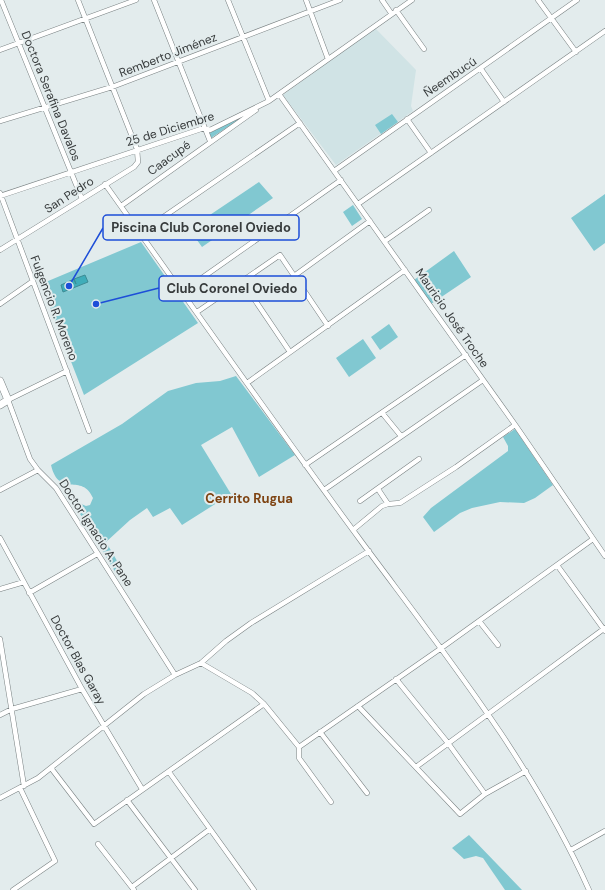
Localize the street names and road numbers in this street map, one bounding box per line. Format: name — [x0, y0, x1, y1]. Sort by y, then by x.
street label: Doctora Serafina Davalos — [18, 29, 84, 163]
street label: Remberto Jiménez — [117, 29, 219, 81]
street label: Ñeembucú — [420, 53, 480, 101]
street label: 25 de Diciembre — [124, 108, 216, 150]
street label: Caacupé — [144, 137, 194, 179]
street label: San Pedro — [41, 173, 97, 217]
street label: Fulgencio R. Moreno — [27, 253, 81, 363]
street label: Mauricio José Troche — [412, 265, 492, 371]
street label: Doctor Ignacio A. Pane — [55, 476, 137, 590]
street label: Doctor Blas Garay — [47, 612, 109, 708]

